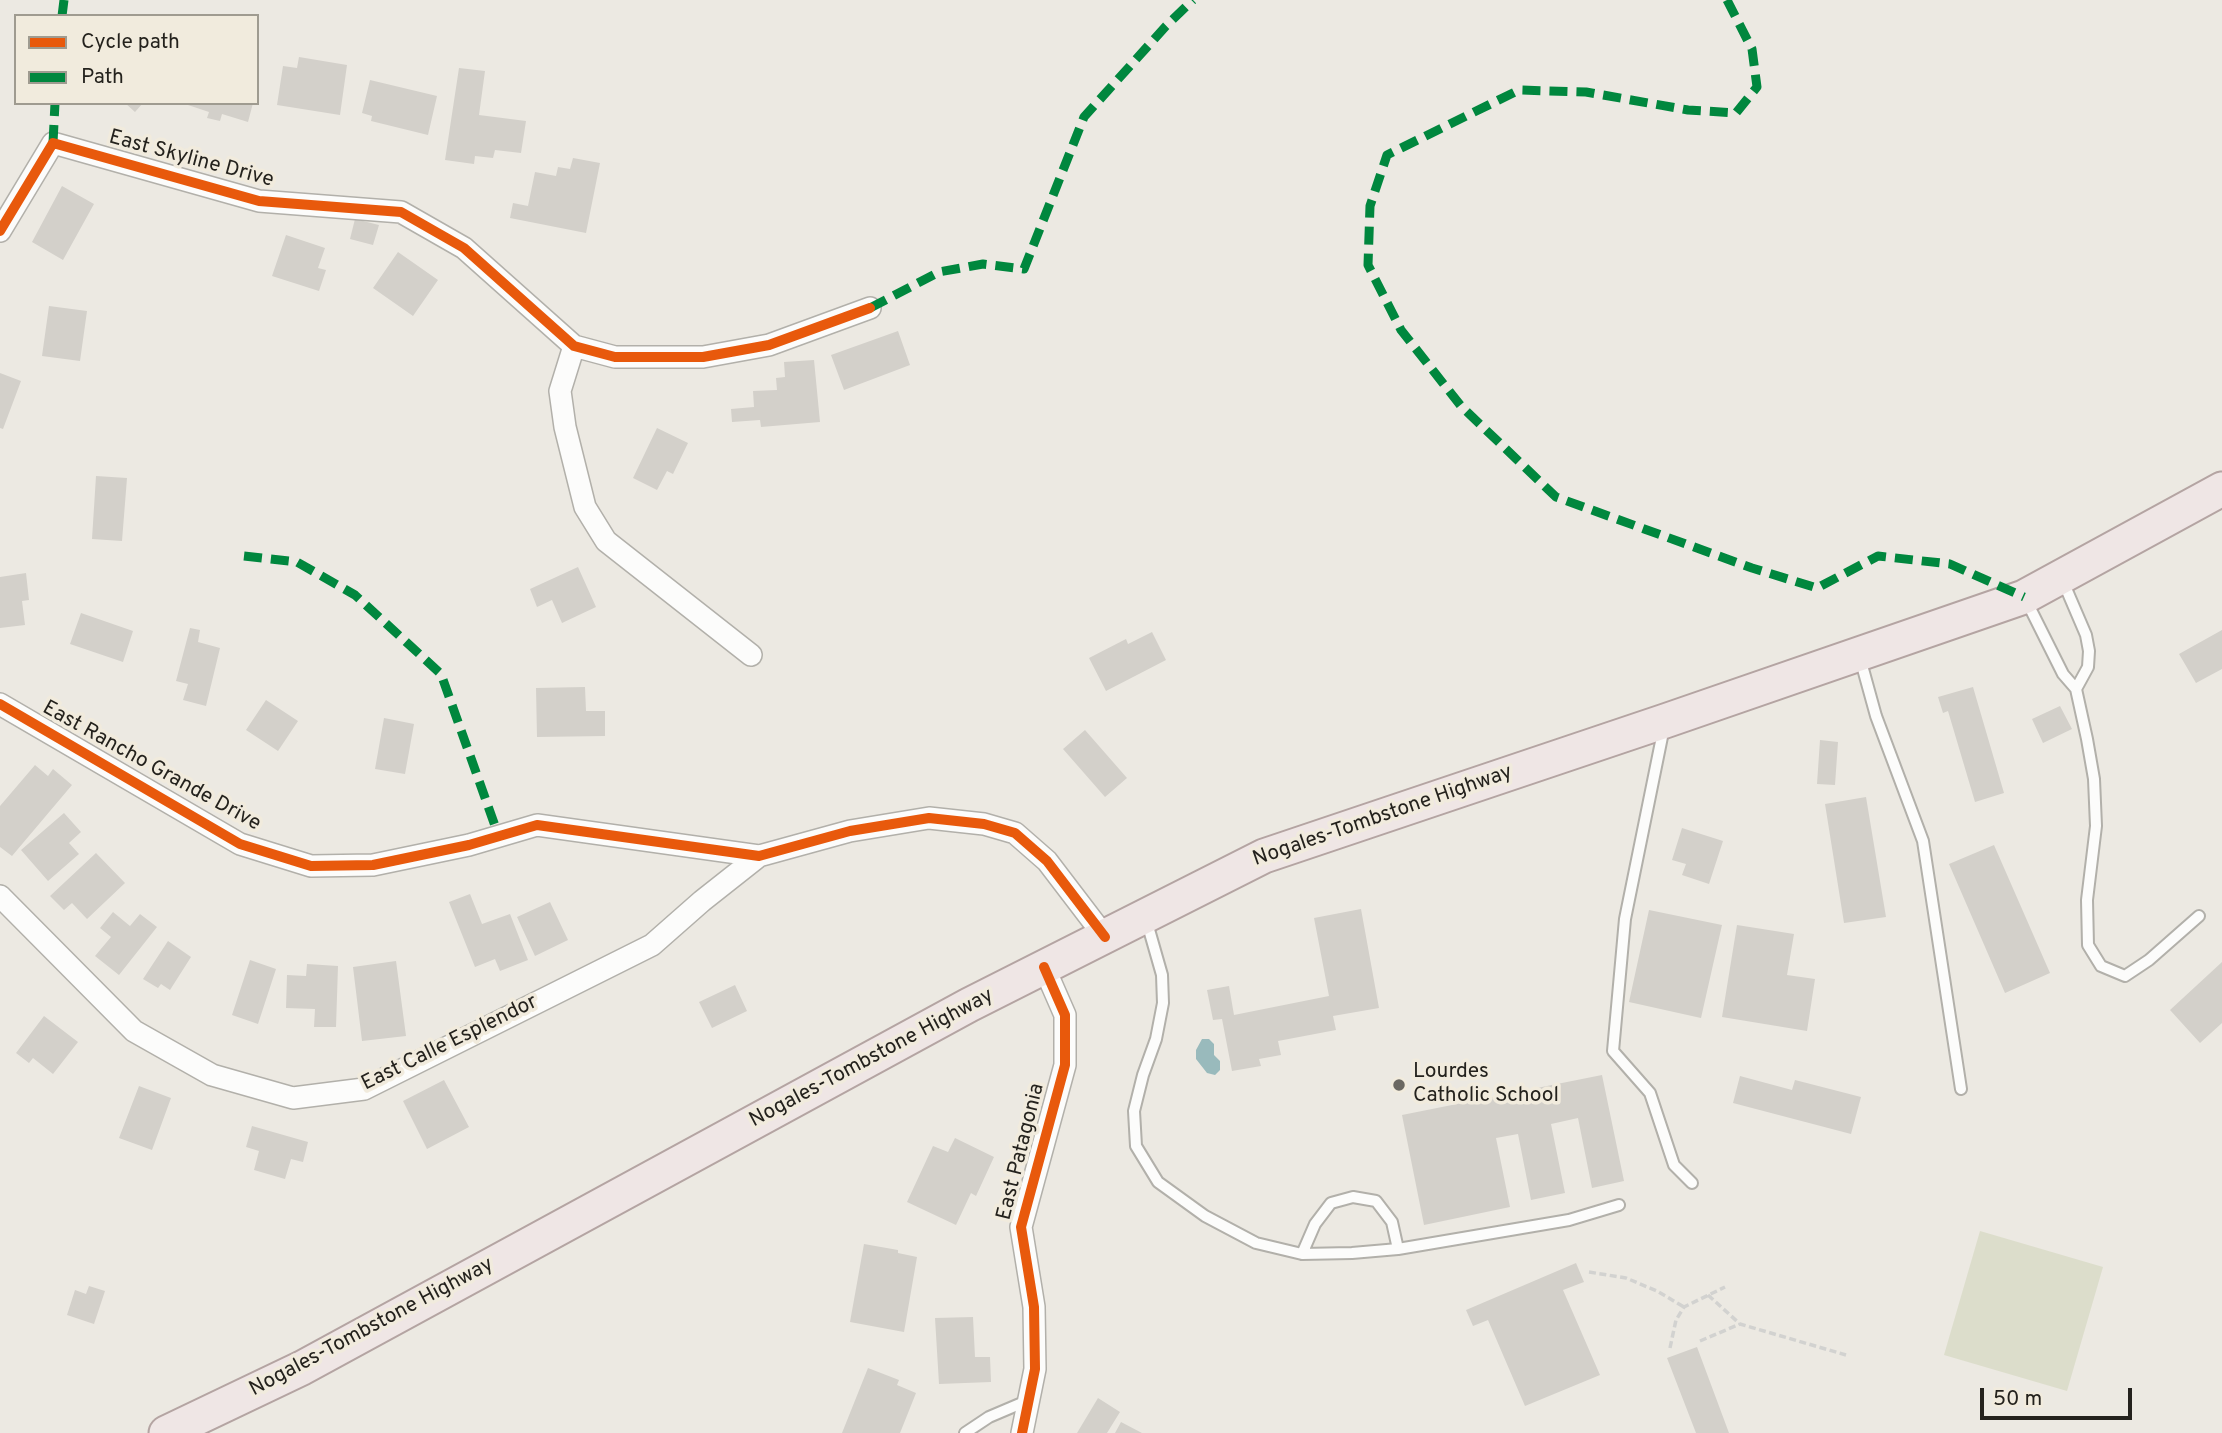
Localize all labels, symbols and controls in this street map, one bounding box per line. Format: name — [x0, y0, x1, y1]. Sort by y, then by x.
legend — [14, 14, 259, 105]
text: Cycle path — [81, 29, 180, 56]
text: Path — [81, 64, 124, 91]
street label: East Skyline Drive — [106, 126, 276, 194]
street label: East Rancho Grande Drive — [37, 696, 265, 838]
street label: Nogales-Tombstone Highway — [1250, 761, 1516, 873]
street label: Nogales-Tombstone Highway — [746, 984, 998, 1134]
street label: East Calle Esplendor — [358, 990, 542, 1098]
place label: Lourdes Catholic School — [1413, 1060, 1559, 1110]
marker: Lourdes Catholic School — [1391, 1077, 1407, 1093]
street label: East Patagonia — [993, 1081, 1051, 1223]
street label: Nogales-Tombstone Highway — [246, 1253, 498, 1403]
scale bar — [1984, 1374, 2136, 1418]
text: 50 m — [1993, 1386, 2042, 1413]

